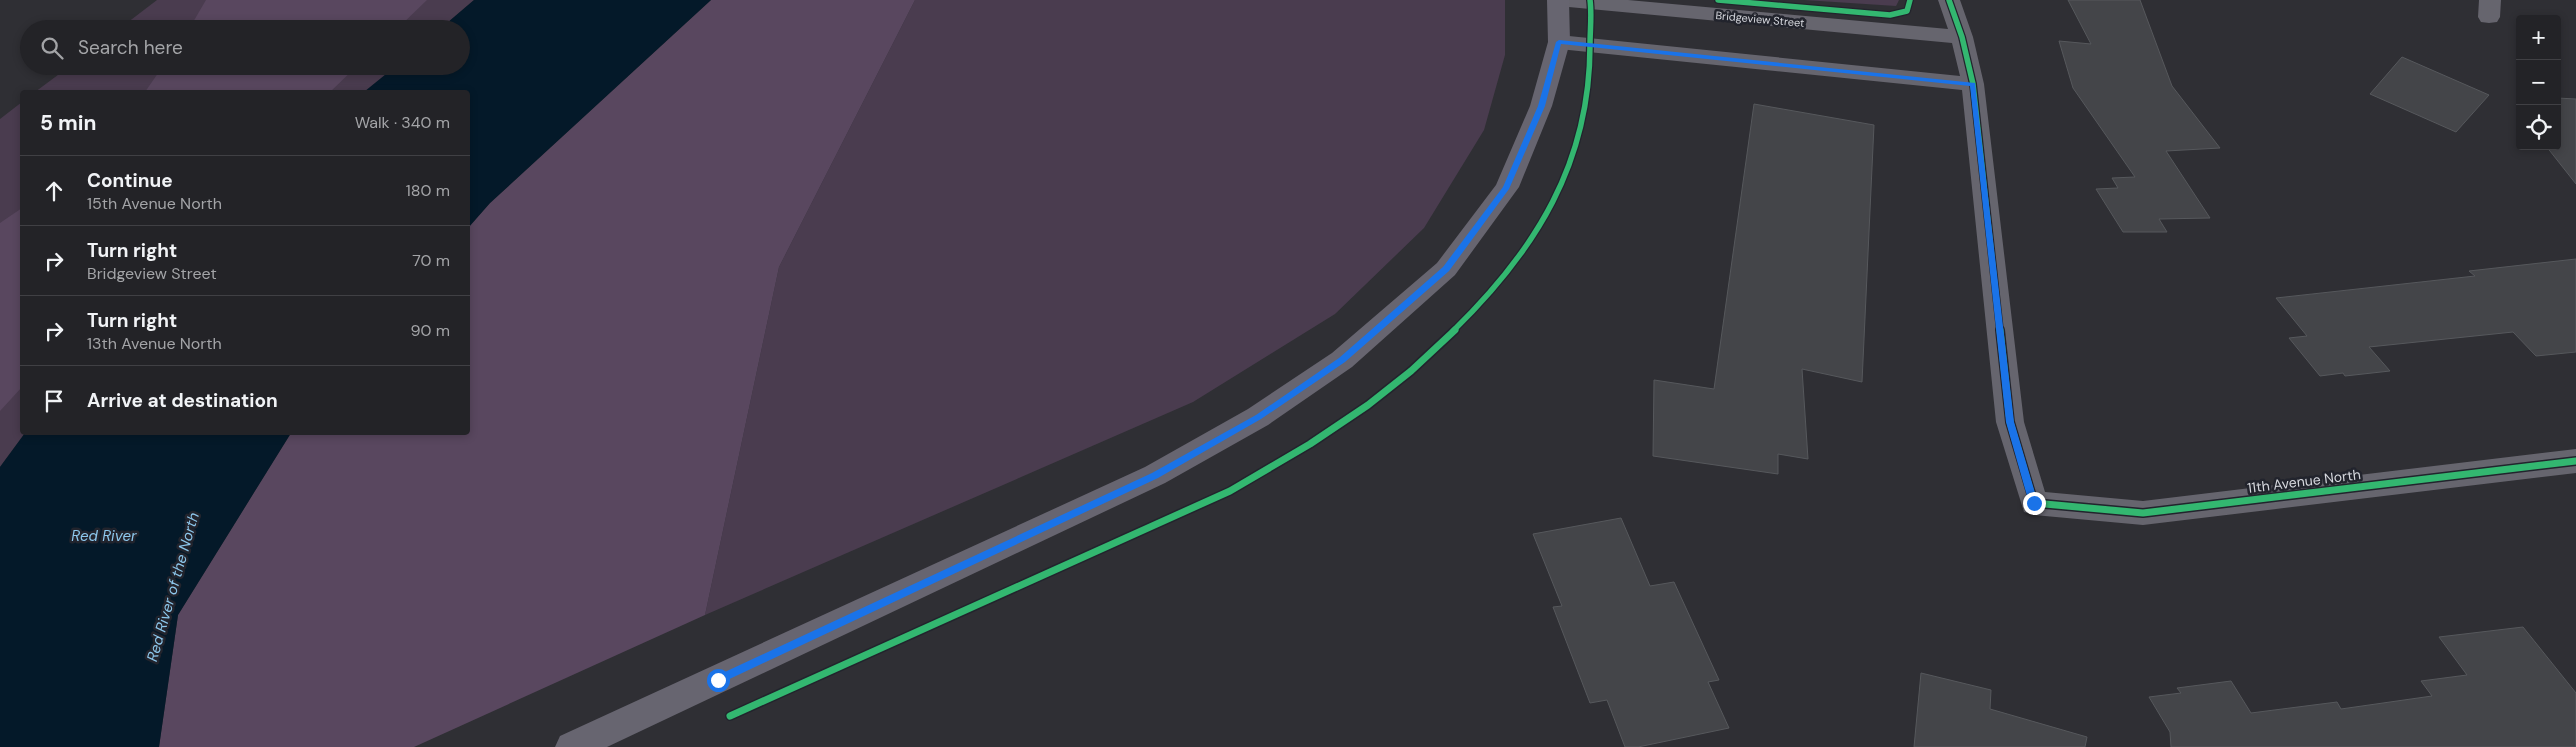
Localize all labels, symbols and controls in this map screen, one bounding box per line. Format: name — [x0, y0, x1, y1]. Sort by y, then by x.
street label: Bridgeview Street — [1715, 8, 1805, 30]
map controls — [2516, 15, 2561, 150]
button: + — [2516, 15, 2561, 60]
search box — [20, 20, 470, 75]
icon: search — [38, 34, 66, 62]
text: Search here — [78, 35, 183, 60]
button: − — [2516, 60, 2561, 105]
button: locate — [2516, 105, 2561, 150]
text: 5 min — [40, 109, 96, 137]
text: Walk · 340 m — [355, 112, 450, 133]
text: Continue — [87, 168, 173, 193]
icon: ahead — [40, 177, 68, 205]
text: 180 m — [406, 180, 450, 201]
text: 15th Avenue North — [87, 193, 222, 214]
text: Turn right — [87, 238, 177, 263]
icon: right — [40, 247, 68, 275]
text: 70 m — [412, 250, 450, 271]
text: Bridgeview Street — [87, 263, 217, 284]
text: Turn right — [87, 308, 177, 333]
icon: right — [40, 317, 68, 345]
text: 90 m — [410, 320, 450, 341]
text: 13th Avenue North — [87, 333, 222, 354]
icon: arrive — [40, 387, 68, 415]
text: Arrive at destination — [87, 388, 278, 413]
street label: 11th Avenue North — [2246, 465, 2362, 497]
route end — [2023, 492, 2046, 515]
water label: Red River of the North — [142, 510, 204, 664]
water label: Red River — [71, 526, 137, 546]
route start — [707, 669, 730, 692]

